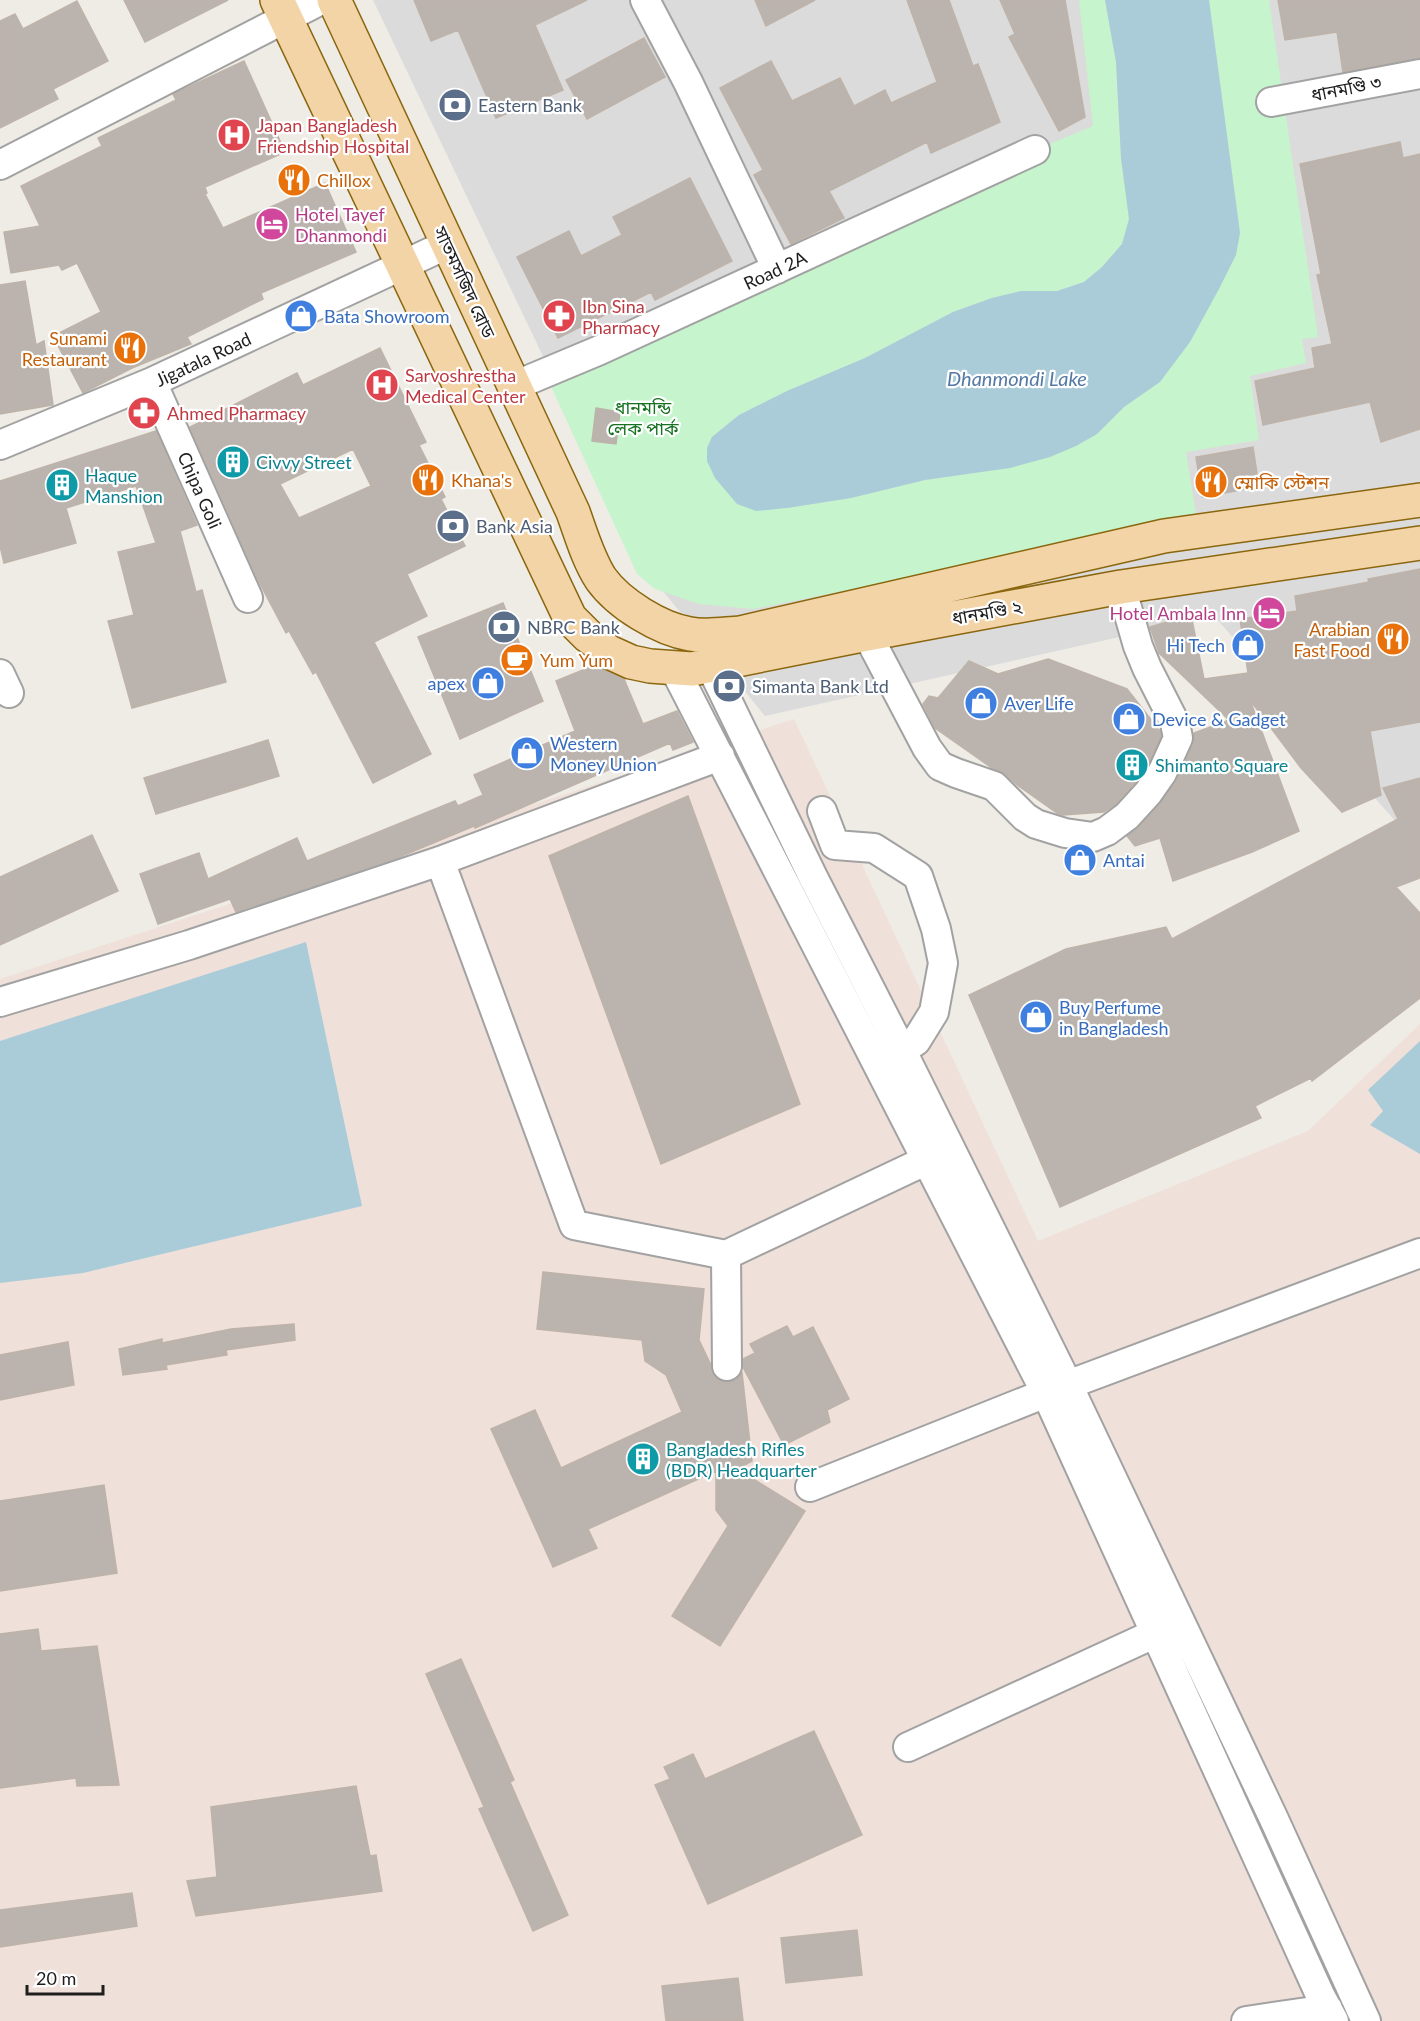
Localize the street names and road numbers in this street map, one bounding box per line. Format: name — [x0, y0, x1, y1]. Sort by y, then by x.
street label: ধানমণ্ডি ৩ — [1309, 70, 1383, 106]
street label: সাতমসজিদ রোড — [429, 222, 501, 341]
street label: Road 2A — [740, 245, 811, 294]
street label: Jigatala Road — [152, 327, 254, 391]
street label: Chipa Goli — [173, 448, 227, 532]
street label: ধানমণ্ডি ২ — [950, 595, 1024, 629]

